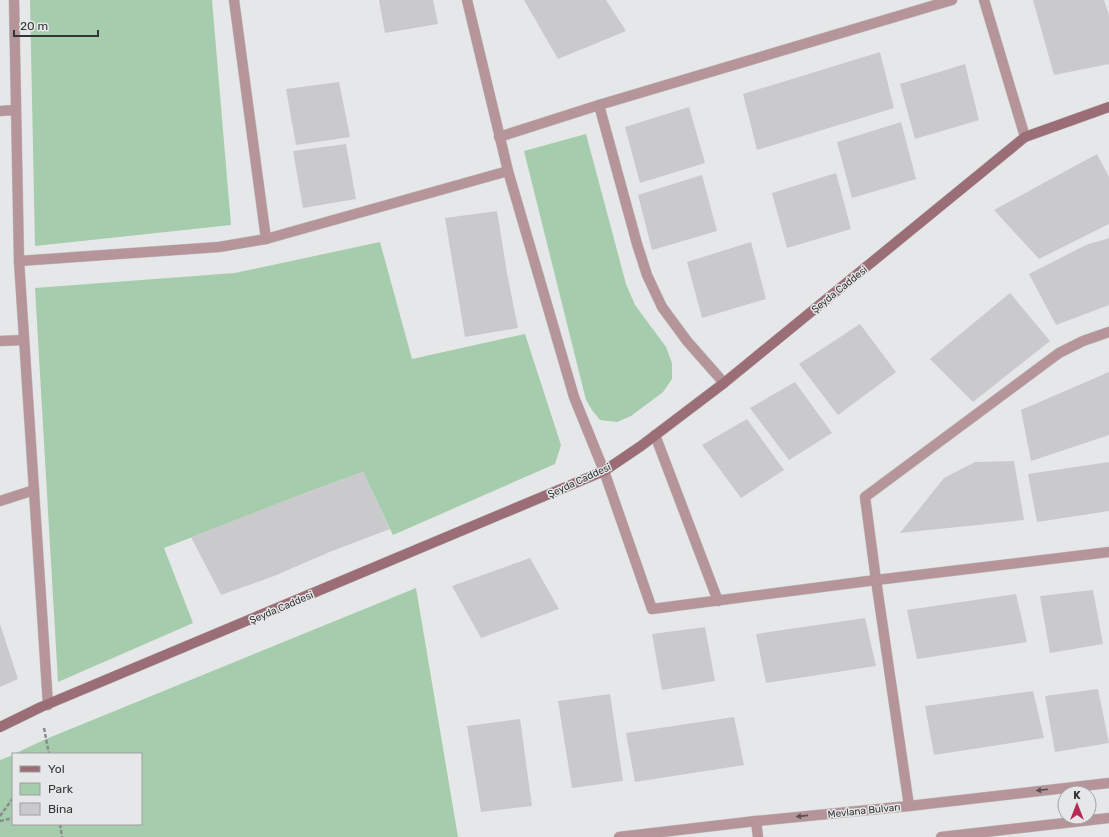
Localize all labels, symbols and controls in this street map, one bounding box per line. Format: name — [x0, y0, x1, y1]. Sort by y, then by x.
scale bar — [14, 12, 98, 38]
text: 20 m — [20, 19, 48, 33]
street label: Şeyda Caddesi — [809, 264, 870, 316]
street label: Şeyda Caddesi — [546, 461, 613, 501]
street label: Şeyda Caddesi — [248, 589, 315, 627]
legend — [12, 753, 142, 825]
text: Yol — [48, 762, 65, 776]
text: Park — [48, 782, 74, 796]
north arrow — [1057, 785, 1097, 825]
one-way arrow — [1036, 787, 1048, 794]
text: K — [1073, 789, 1081, 802]
street label: Mevlana Bulvarı — [827, 801, 901, 821]
text: Bina — [48, 802, 73, 816]
one-way arrow — [796, 813, 808, 820]

